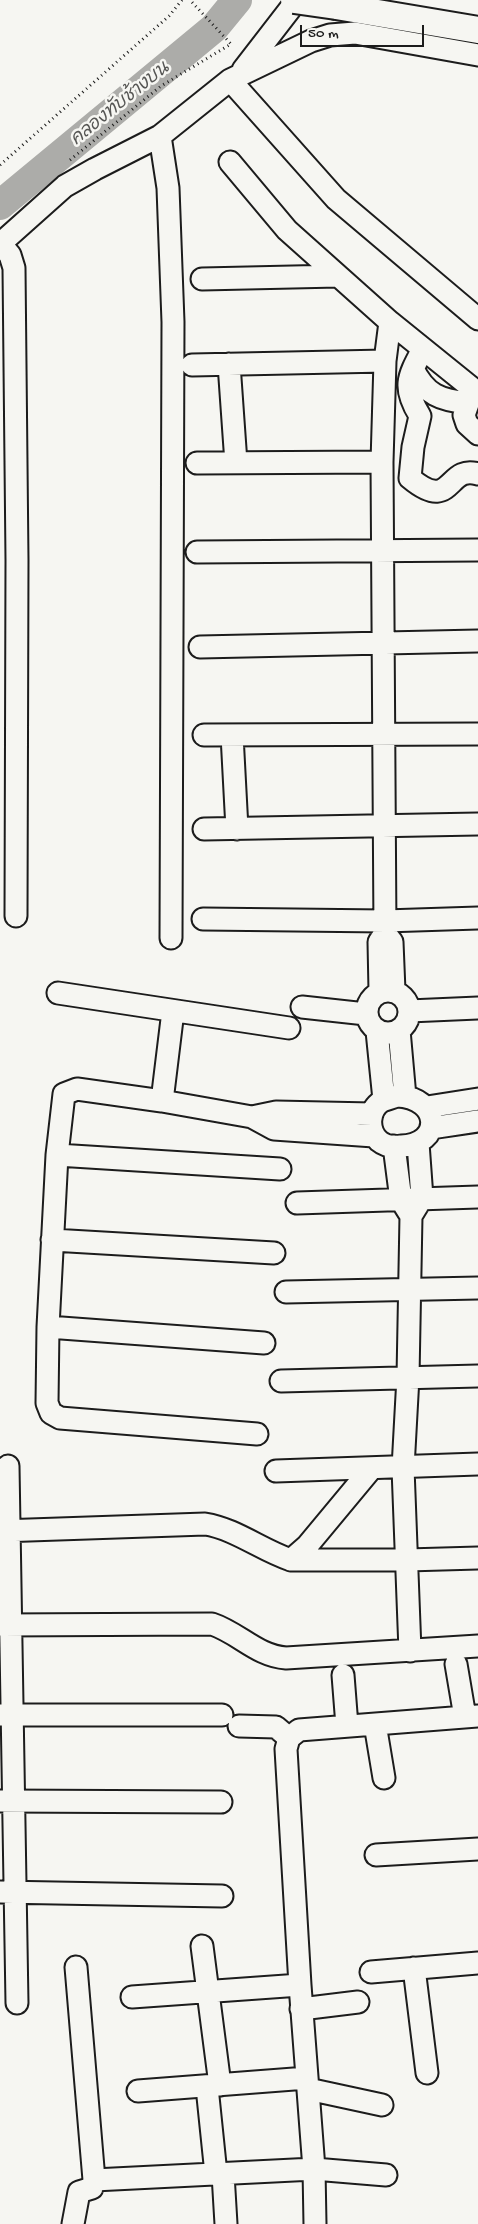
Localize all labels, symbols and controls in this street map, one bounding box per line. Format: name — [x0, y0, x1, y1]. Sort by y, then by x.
scale bar — [303, 15, 427, 47]
text: 50 m — [308, 25, 339, 43]
water label: คลองทับช้างบน — [67, 59, 175, 151]

